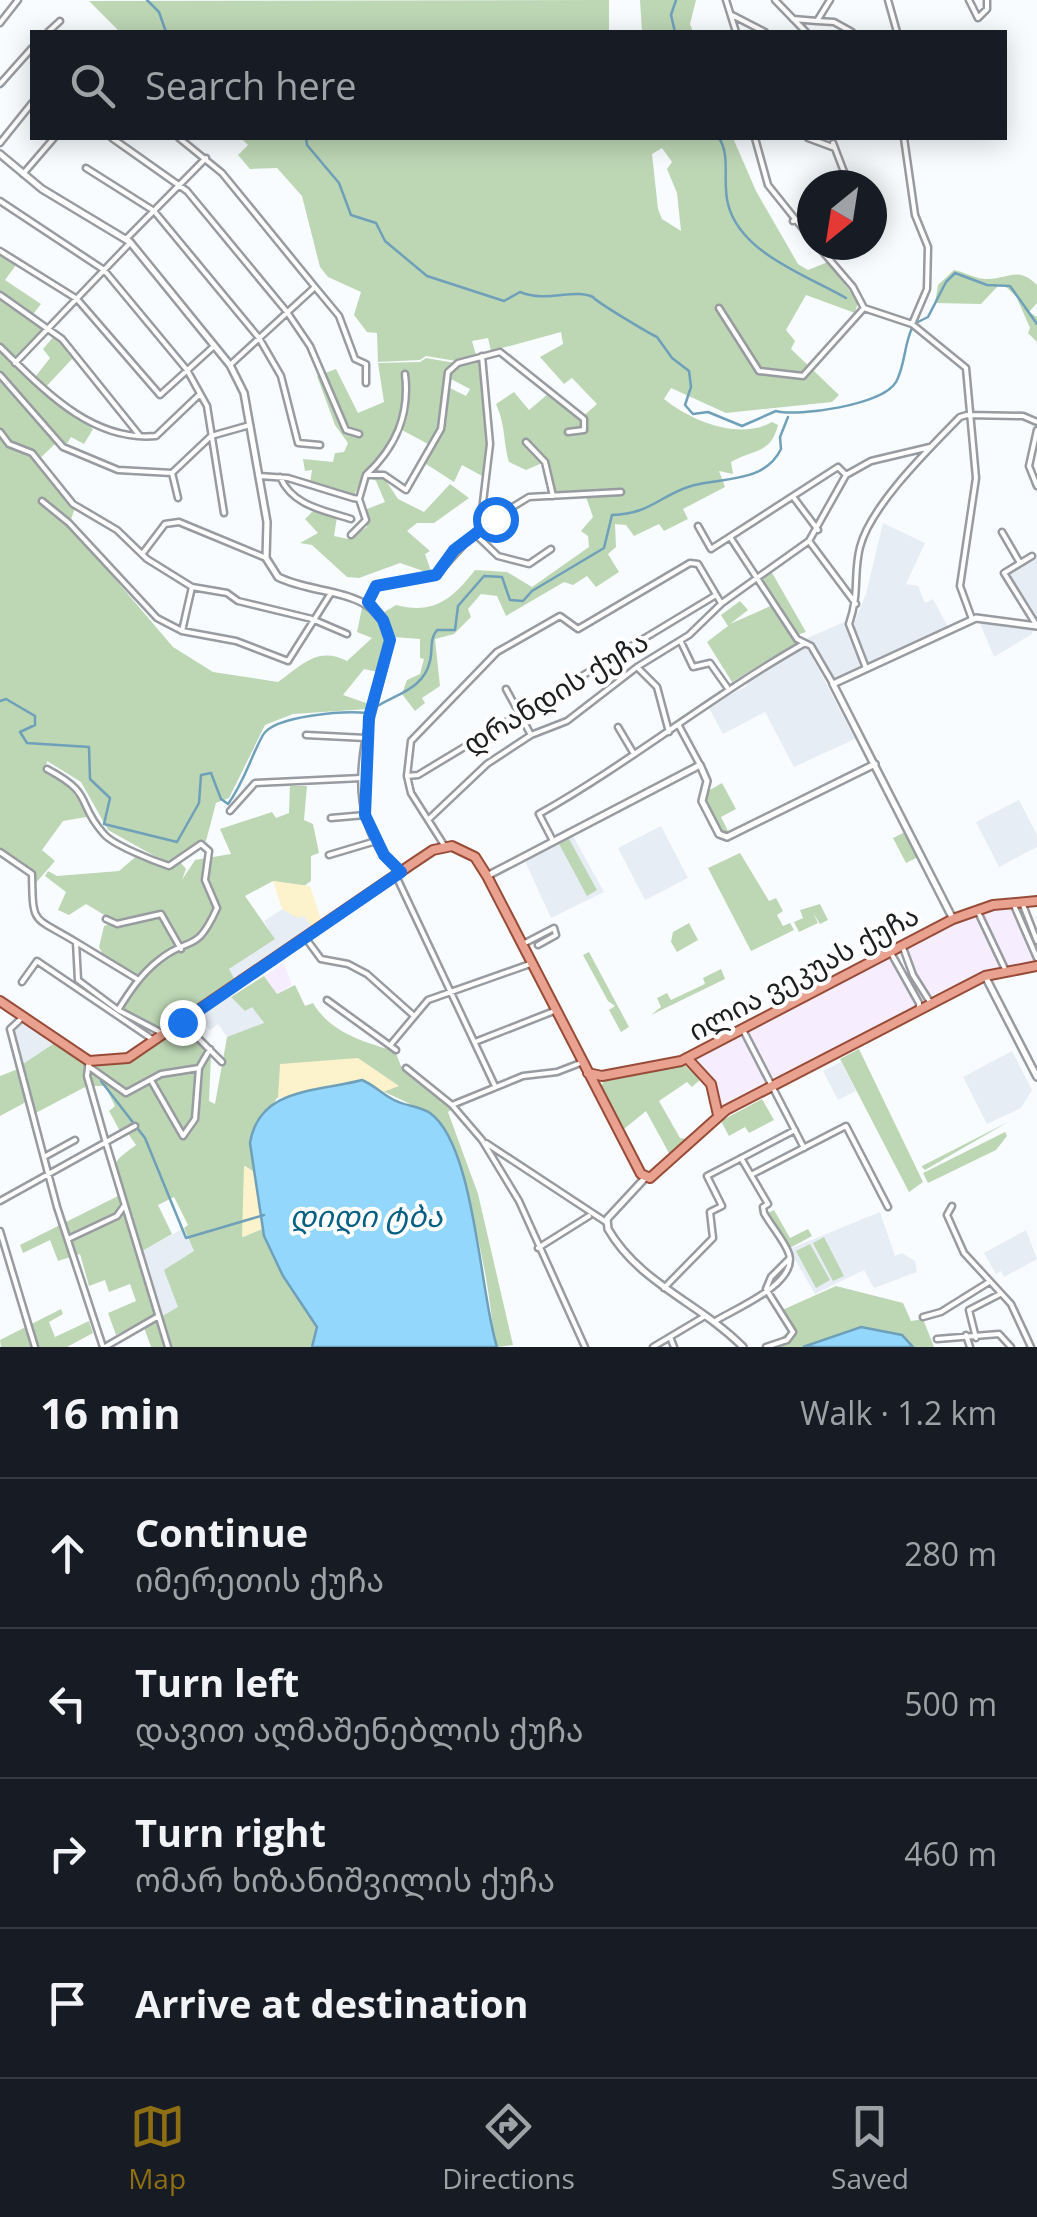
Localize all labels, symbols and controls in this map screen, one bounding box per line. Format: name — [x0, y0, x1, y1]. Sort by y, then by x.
search box — [30, 30, 1007, 140]
icon: search — [65, 58, 120, 113]
text: Search here — [145, 59, 357, 111]
north arrow — [797, 170, 887, 260]
route start — [473, 497, 519, 543]
street label: დრანდის ქუჩა — [455, 622, 655, 762]
street label: ილია ვეკუას ქუჩა — [681, 895, 925, 1049]
route end — [160, 1000, 206, 1046]
water label: დიდი ტბა — [290, 1195, 443, 1236]
text: 16 min — [40, 1384, 181, 1441]
text: Walk · 1.2 km — [800, 1391, 997, 1434]
text: Continue — [135, 1506, 308, 1558]
icon: ahead — [40, 1526, 95, 1581]
text: 280 m — [904, 1532, 997, 1575]
text: იმერეთის ქუჩა — [135, 1558, 384, 1601]
text: Turn left — [135, 1656, 299, 1708]
icon: left — [40, 1676, 95, 1731]
text: 500 m — [904, 1682, 997, 1725]
text: დავით აღმაშენებლის ქუჩა — [135, 1708, 584, 1751]
text: Turn right — [135, 1806, 326, 1858]
icon: right — [40, 1826, 95, 1881]
text: 460 m — [904, 1832, 997, 1875]
text: ომარ ხიზანიშვილის ქუჩა — [135, 1858, 555, 1901]
icon: arrive — [40, 1976, 95, 2031]
text: Arrive at destination — [135, 1977, 529, 2029]
tab: Map — [128, 2099, 186, 2197]
tab: Directions — [442, 2099, 575, 2197]
tab: Saved — [831, 2099, 909, 2197]

